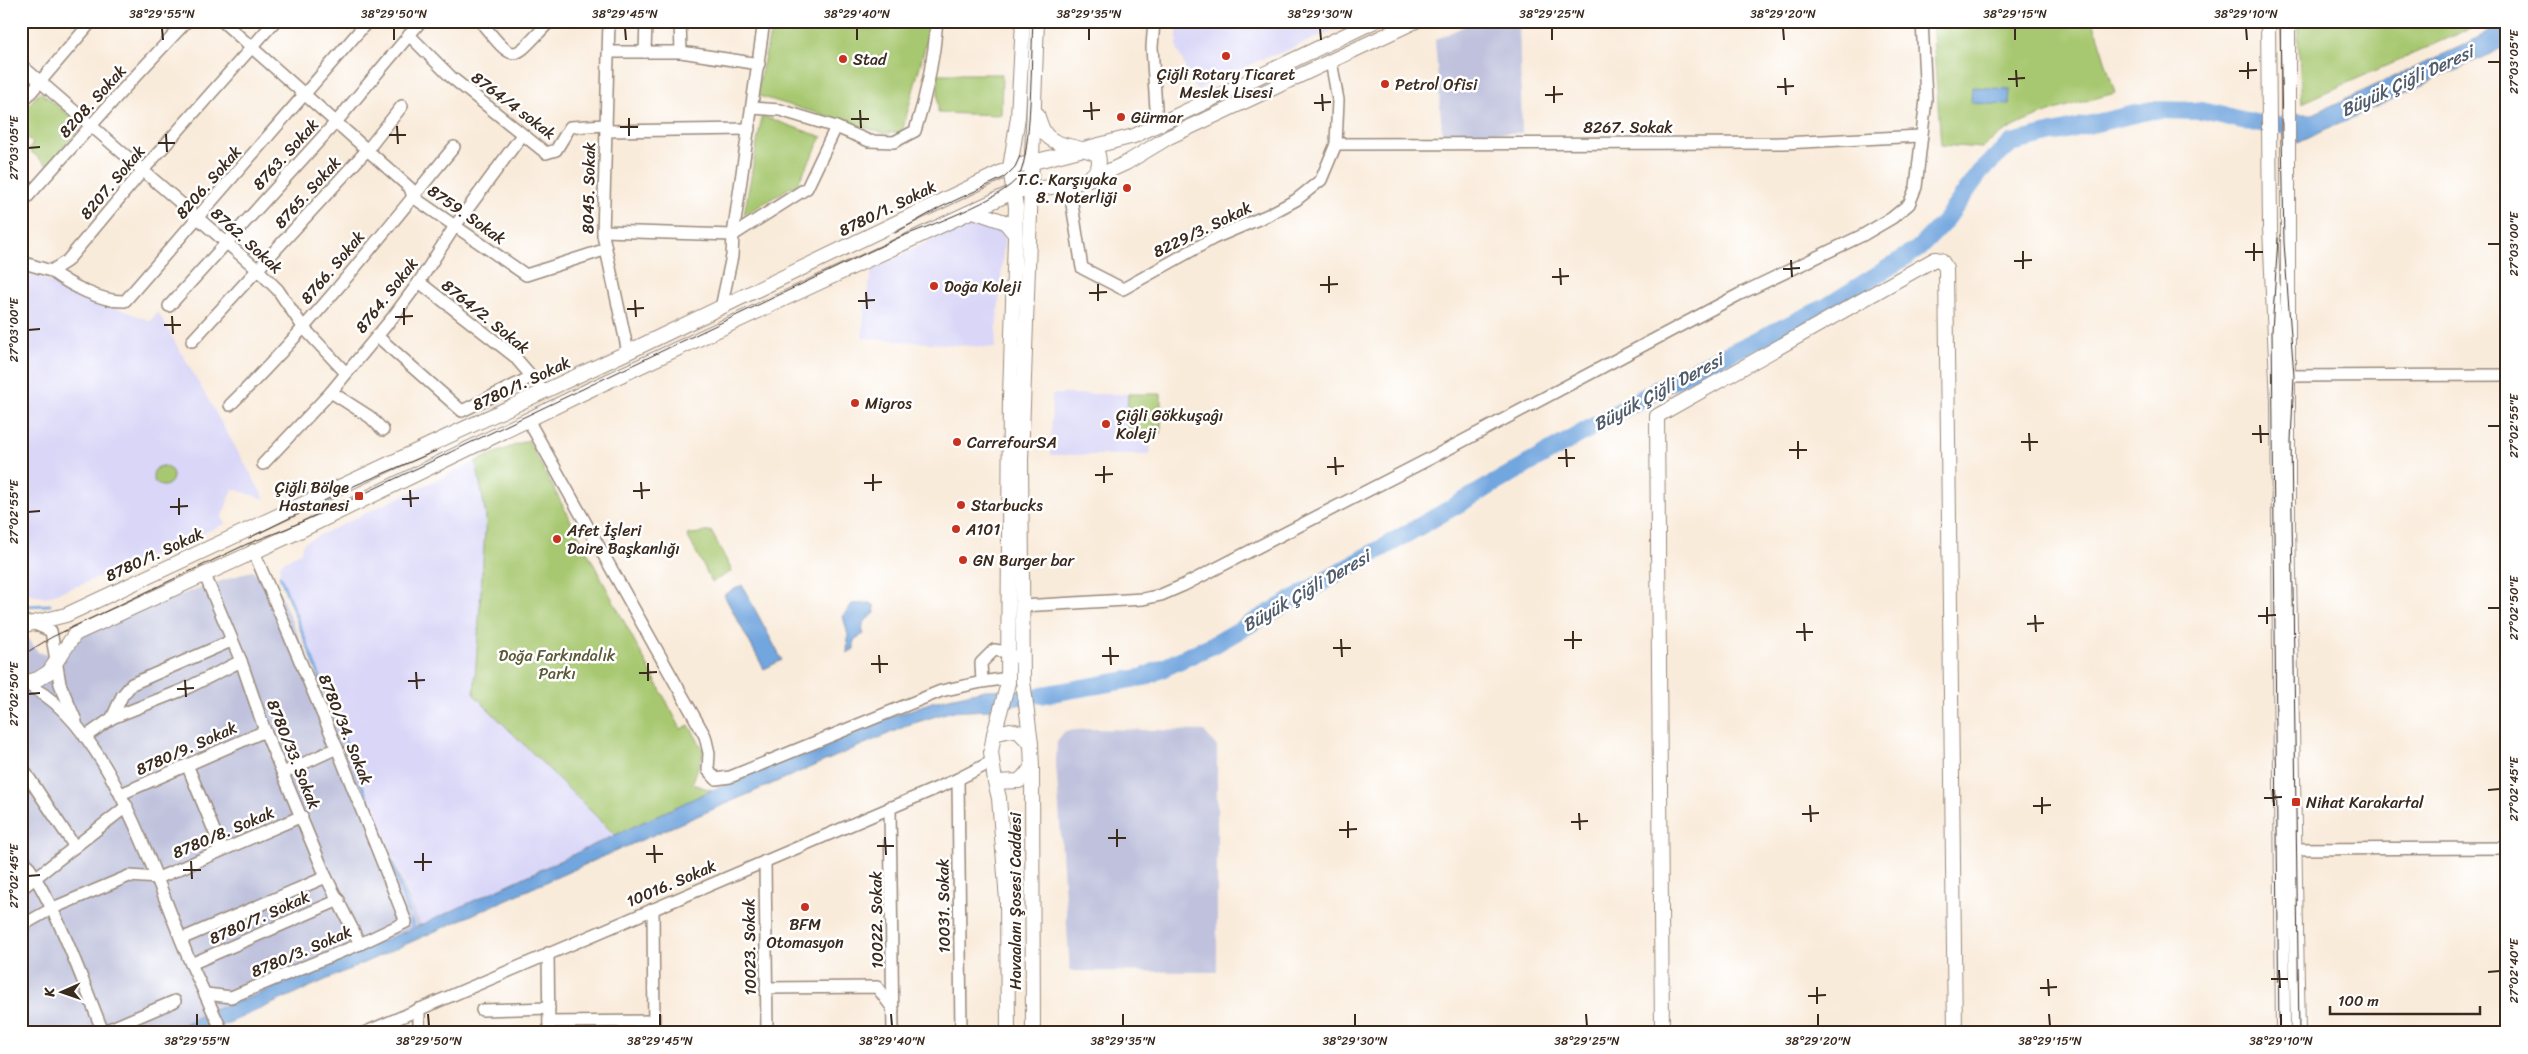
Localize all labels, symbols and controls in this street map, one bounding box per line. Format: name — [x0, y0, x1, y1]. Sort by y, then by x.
text: 38°29'55"N — [129, 3, 196, 25]
text: 38°29'50"N — [361, 3, 428, 25]
text: 38°29'45"N — [592, 3, 659, 25]
text: 38°29'40"N — [824, 3, 891, 25]
text: 38°29'35"N — [1057, 3, 1122, 25]
text: 38°29'30"N — [1287, 3, 1353, 25]
text: 38°29'25"N — [1519, 3, 1585, 25]
text: 38°29'20"N — [1750, 3, 1816, 25]
text: 38°29'15"N — [1983, 3, 2047, 25]
text: 38°29'10"N — [2214, 3, 2279, 25]
text: 27°03'05"E — [2503, 29, 2525, 94]
water label: Büyük Çiğli Deresi — [2335, 34, 2482, 126]
place label: Stad — [853, 45, 888, 74]
marker: Çiğli Rotary Ticaret Meslek Lisesi — [1220, 50, 1232, 62]
marker: Stad — [837, 53, 849, 65]
street label: 8208. Sokak — [51, 58, 134, 145]
place label: Çiğli Rotary Ticaret Meslek Lisesi — [1157, 60, 1295, 107]
street label: 8764/4 sokak — [465, 64, 563, 147]
place label: Petrol Ofisi — [1395, 70, 1478, 99]
marker: Petrol Ofisi — [1379, 78, 1391, 90]
place label: Gürmar — [1131, 103, 1184, 132]
street label: 8763. Sokak — [245, 111, 326, 197]
marker: Gürmar — [1115, 111, 1127, 123]
street label: 8267. Sokak — [1583, 113, 1673, 142]
text: 27°03'05"E — [3, 115, 25, 180]
street label: 8207. Sokak — [72, 138, 153, 226]
street label: 8206. Sokak — [168, 138, 249, 226]
street label: 8045. Sokak — [573, 141, 604, 234]
street label: 8765. Sokak — [267, 149, 349, 235]
place label: T.C. Karşıyaka 8. Noterliği — [1017, 165, 1118, 212]
street label: 8780/1. Sokak — [833, 172, 941, 245]
street label: 8759. Sokak — [421, 177, 513, 253]
marker: T.C. Karşıyaka 8. Noterliği — [1121, 182, 1133, 194]
street label: 8229/3. Sokak — [1148, 193, 1257, 266]
street label: 8762. Sokak — [204, 200, 290, 281]
text: 27°03'00"E — [2503, 210, 2525, 276]
street label: 8766. Sokak — [293, 223, 372, 311]
street label: 8764. Sokak — [347, 251, 426, 340]
street label: 8764/2. Sokak — [435, 271, 537, 362]
place label: Doğa Koleji — [944, 272, 1022, 301]
marker: Doğa Koleji — [928, 280, 940, 292]
text: 27°03'00"E — [3, 296, 25, 362]
water label: Büyük Çiğli Deresi — [1587, 342, 1732, 440]
street label: 8780/1. Sokak — [467, 348, 576, 419]
place label: Migros — [865, 389, 912, 418]
text: 27°02'55"E — [2503, 393, 2525, 458]
marker: Migros — [849, 397, 861, 409]
place label: Çiĝli Gökkuşaĝı Koleji — [1116, 401, 1223, 448]
marker: Çiĝli Gökkuşaĝı Koleji — [1100, 418, 1112, 430]
place label: CarrefourSA — [967, 428, 1057, 457]
marker: CarrefourSA — [951, 436, 963, 448]
place label: Çiğli Bölge Hastanesi — [275, 473, 350, 520]
text: 27°02'55"E — [3, 479, 25, 544]
marker: Çiğli Bölge Hastanesi — [353, 490, 365, 502]
place label: Starbucks — [971, 491, 1043, 520]
marker: Starbucks — [955, 499, 967, 511]
place label: A101 — [965, 515, 1000, 544]
place label: Afet İşleri Daire Başkanlığı — [566, 516, 680, 563]
street label: 8780/1. Sokak — [100, 519, 209, 590]
marker: A101 — [950, 523, 962, 535]
marker: Afet İşleri Daire Başkanlığı — [551, 533, 563, 545]
water label: Büyük Çiğli Deresi — [1236, 539, 1380, 641]
place label: GN Burger bar — [973, 546, 1076, 575]
marker: GN Burger bar — [957, 554, 969, 566]
text: 27°02'50"E — [2503, 574, 2525, 640]
park label: Doğa Farkındalık Parkı — [499, 641, 616, 688]
text: 27°02'50"E — [3, 660, 25, 726]
street label: 8780/34. Sokak — [310, 669, 381, 790]
street label: 8780/33. Sokak — [258, 695, 329, 814]
street label: 8780/9. Sokak — [131, 713, 242, 784]
text: 27°02'45"E — [2503, 755, 2525, 821]
place label: Nihat Karakartal — [2306, 788, 2424, 817]
marker: Nihat Karakartal — [2290, 796, 2302, 808]
street label: 8780/8. Sokak — [168, 798, 279, 867]
street label: Havaalanı Şosesi Caddesi — [1001, 812, 1030, 990]
text: 27°02'45"E — [3, 842, 25, 908]
street label: 10016. Sokak — [622, 851, 721, 915]
street label: 10031. Sokak — [928, 858, 959, 954]
street label: 10022. Sokak — [861, 870, 892, 969]
street label: 8780/7. Sokak — [204, 882, 315, 953]
street label: 10023. Sokak — [734, 898, 765, 996]
marker: BFM Otomasyon — [799, 901, 811, 913]
place label: BFM Otomasyon — [766, 910, 844, 957]
street label: 8780/3. Sokak — [246, 917, 357, 986]
text: 27°02'40"E — [2503, 937, 2525, 1003]
north arrow — [38, 966, 88, 1016]
scale bar — [2330, 984, 2480, 1016]
text: K — [37, 986, 62, 998]
text: 100 m — [2338, 988, 2379, 1014]
text: 38°29'55"N — [164, 1030, 231, 1052]
text: 38°29'50"N — [396, 1030, 463, 1052]
text: 38°29'45"N — [627, 1030, 694, 1052]
text: 38°29'40"N — [859, 1030, 926, 1052]
text: 38°29'35"N — [1091, 1030, 1156, 1052]
text: 38°29'30"N — [1322, 1030, 1388, 1052]
text: 38°29'25"N — [1554, 1030, 1620, 1052]
text: 38°29'20"N — [1785, 1030, 1851, 1052]
text: 38°29'15"N — [2018, 1030, 2082, 1052]
text: 38°29'10"N — [2249, 1030, 2314, 1052]

